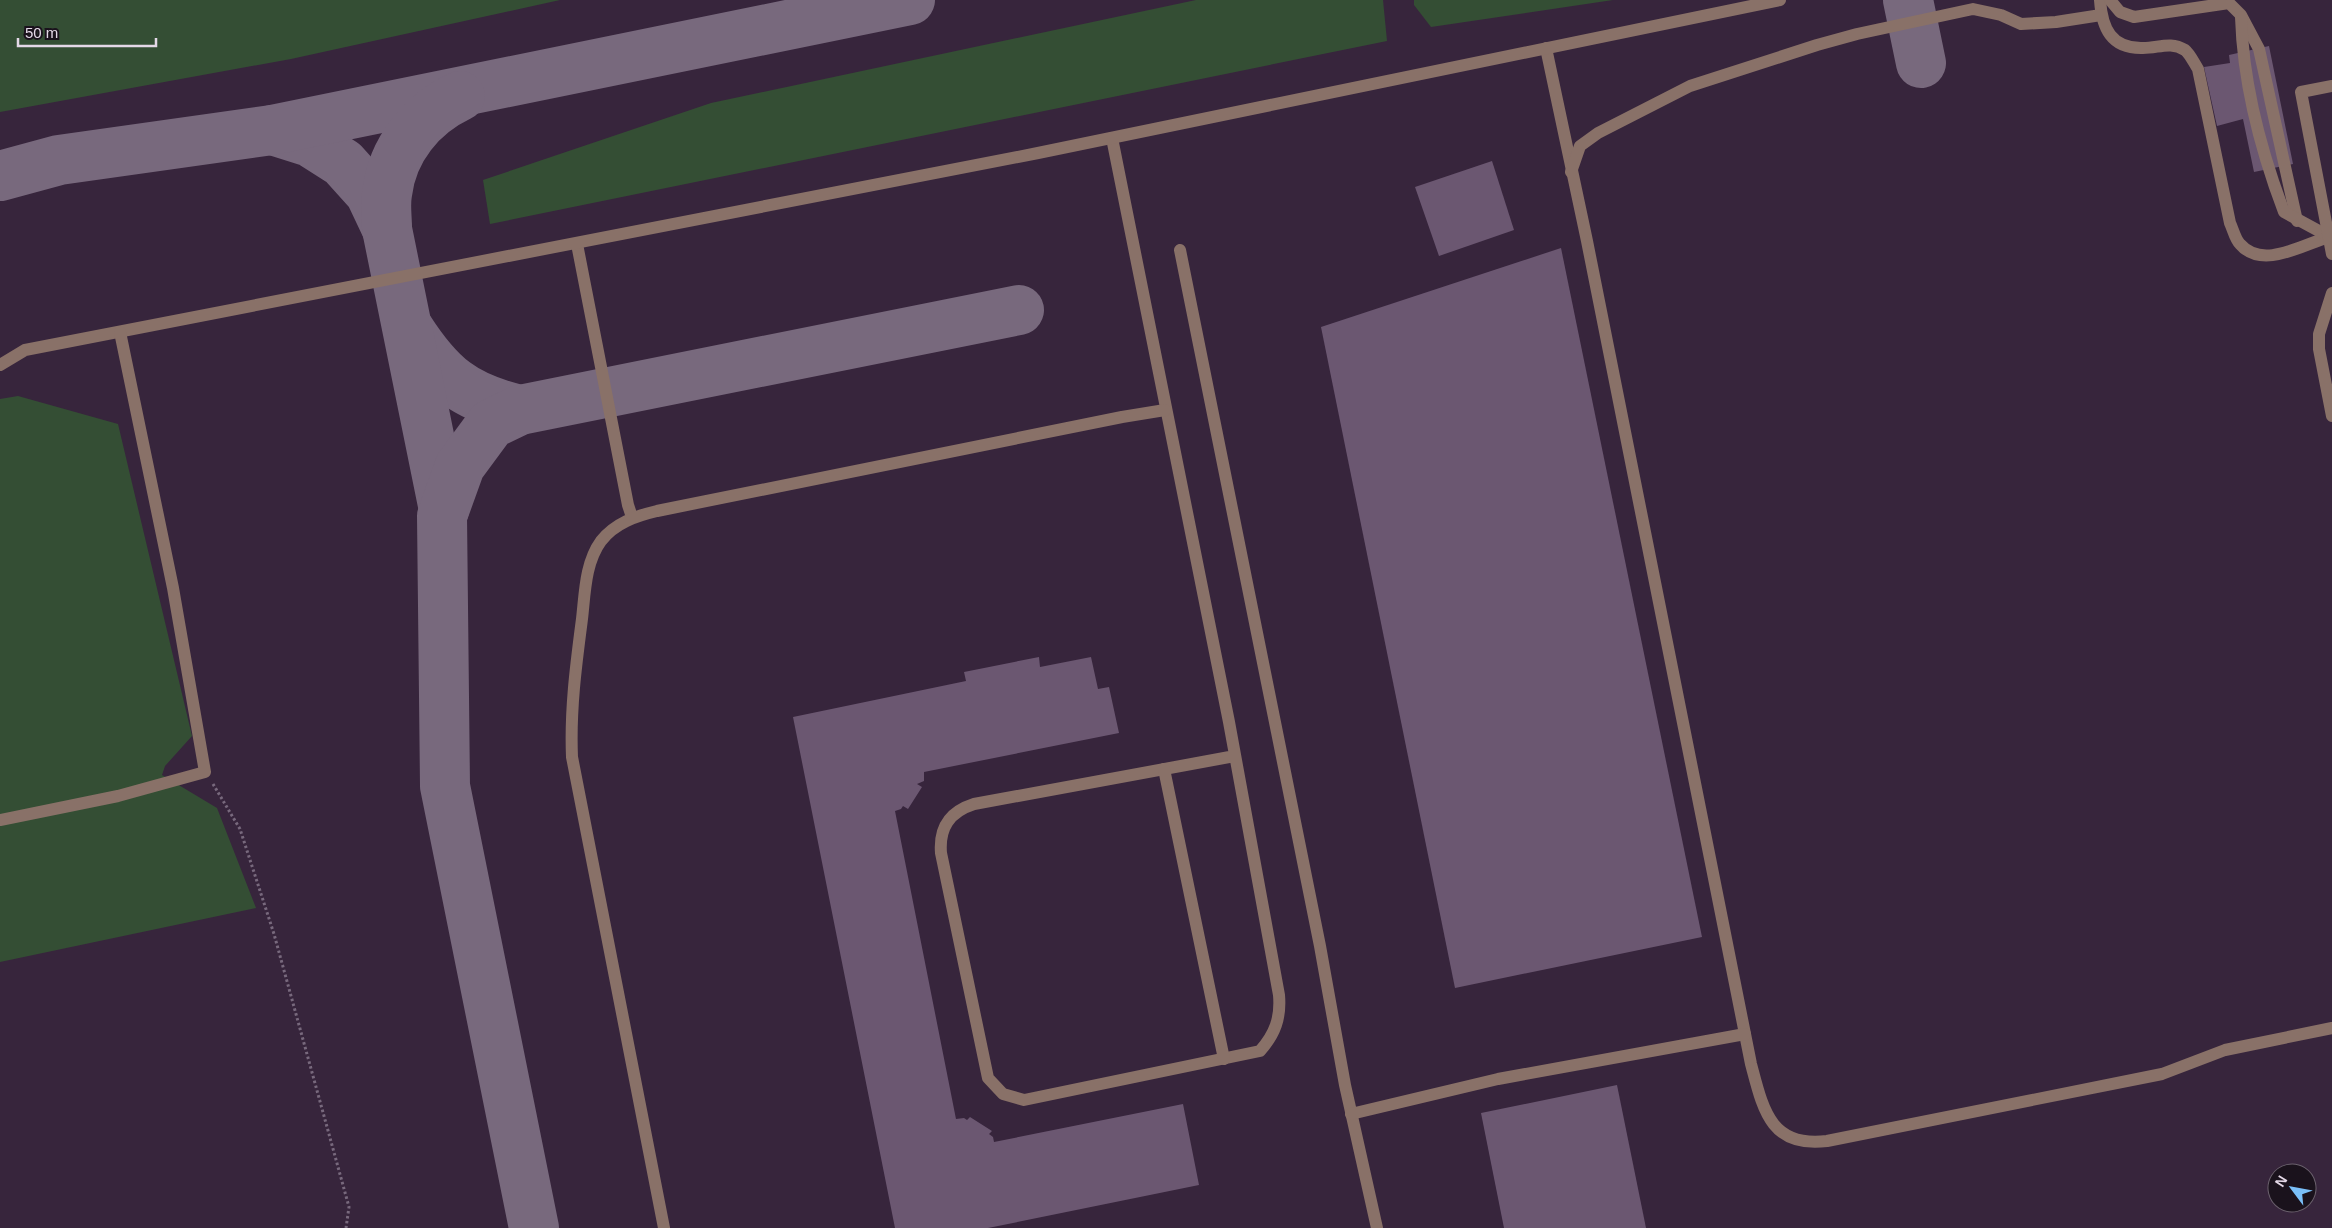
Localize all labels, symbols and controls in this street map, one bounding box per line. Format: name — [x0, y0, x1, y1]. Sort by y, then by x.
scale bar — [18, 15, 155, 47]
text: 50 m — [25, 24, 58, 41]
north arrow — [2267, 1163, 2317, 1213]
text: N — [2272, 1173, 2290, 1190]

